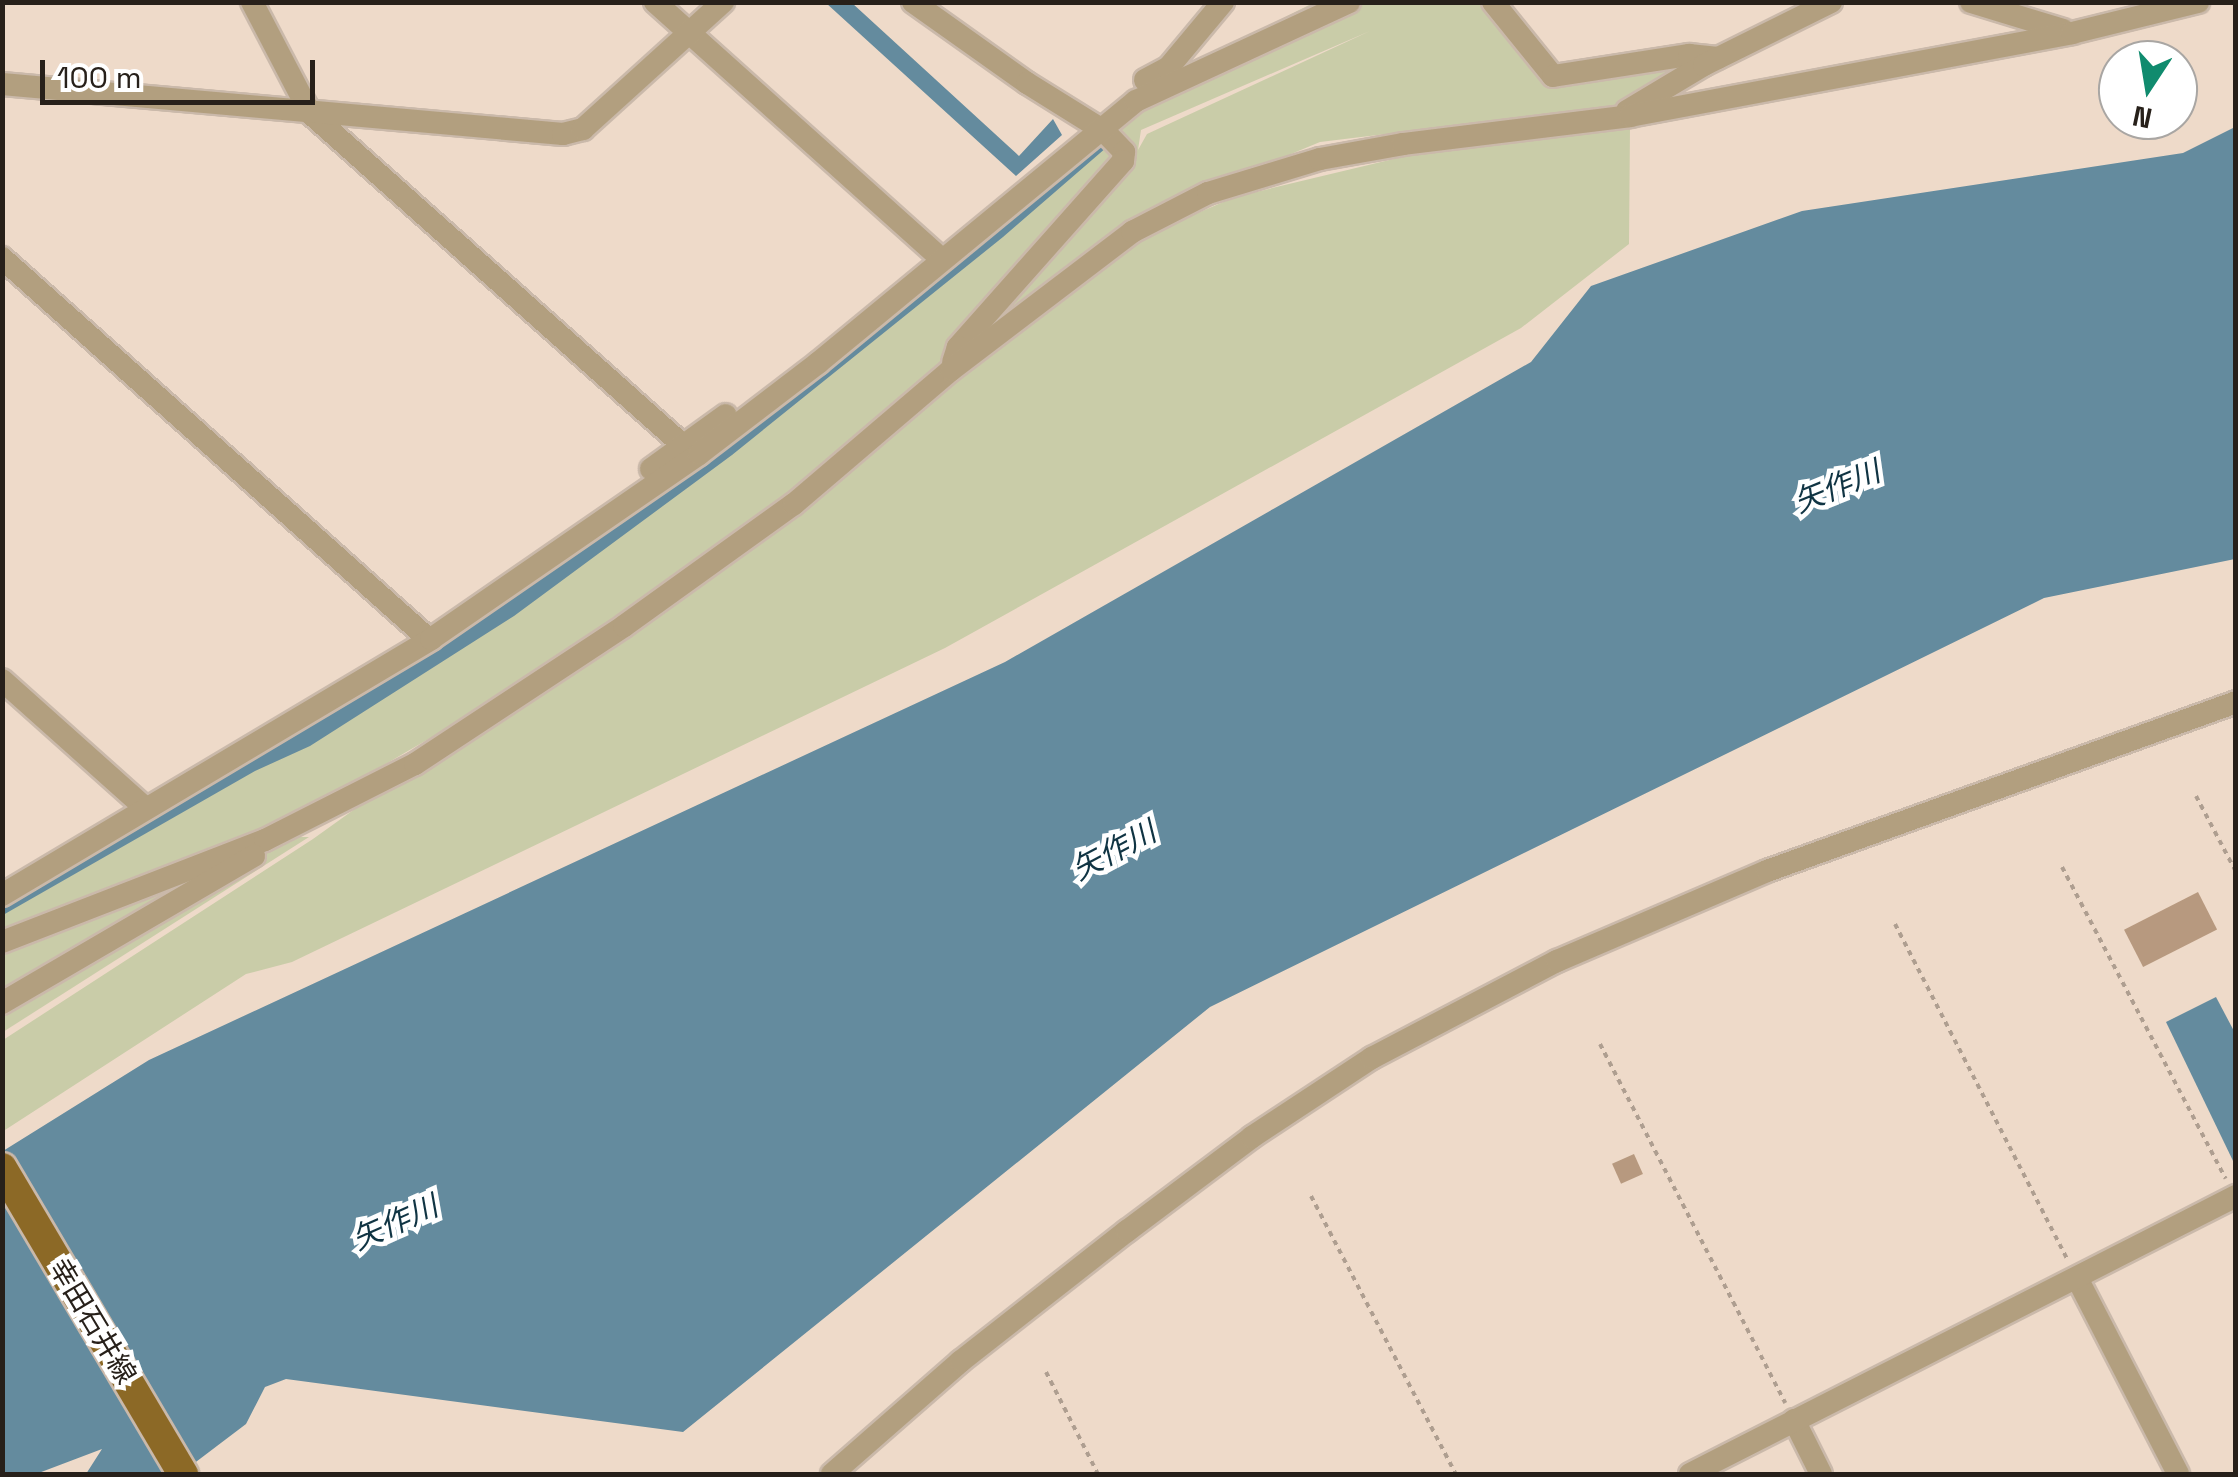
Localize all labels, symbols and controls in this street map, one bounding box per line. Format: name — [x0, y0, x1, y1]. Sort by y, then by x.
scale bar — [45, 40, 320, 102]
north arrow — [2098, 40, 2198, 140]
text: 100 m — [57, 58, 142, 97]
text: N — [2129, 98, 2155, 137]
water label: 矢作川 — [1789, 453, 1885, 521]
water label: 矢作川 — [1066, 814, 1162, 888]
water label: 矢作川 — [347, 1188, 443, 1258]
street label: 幸田石井線 — [43, 1252, 143, 1390]

